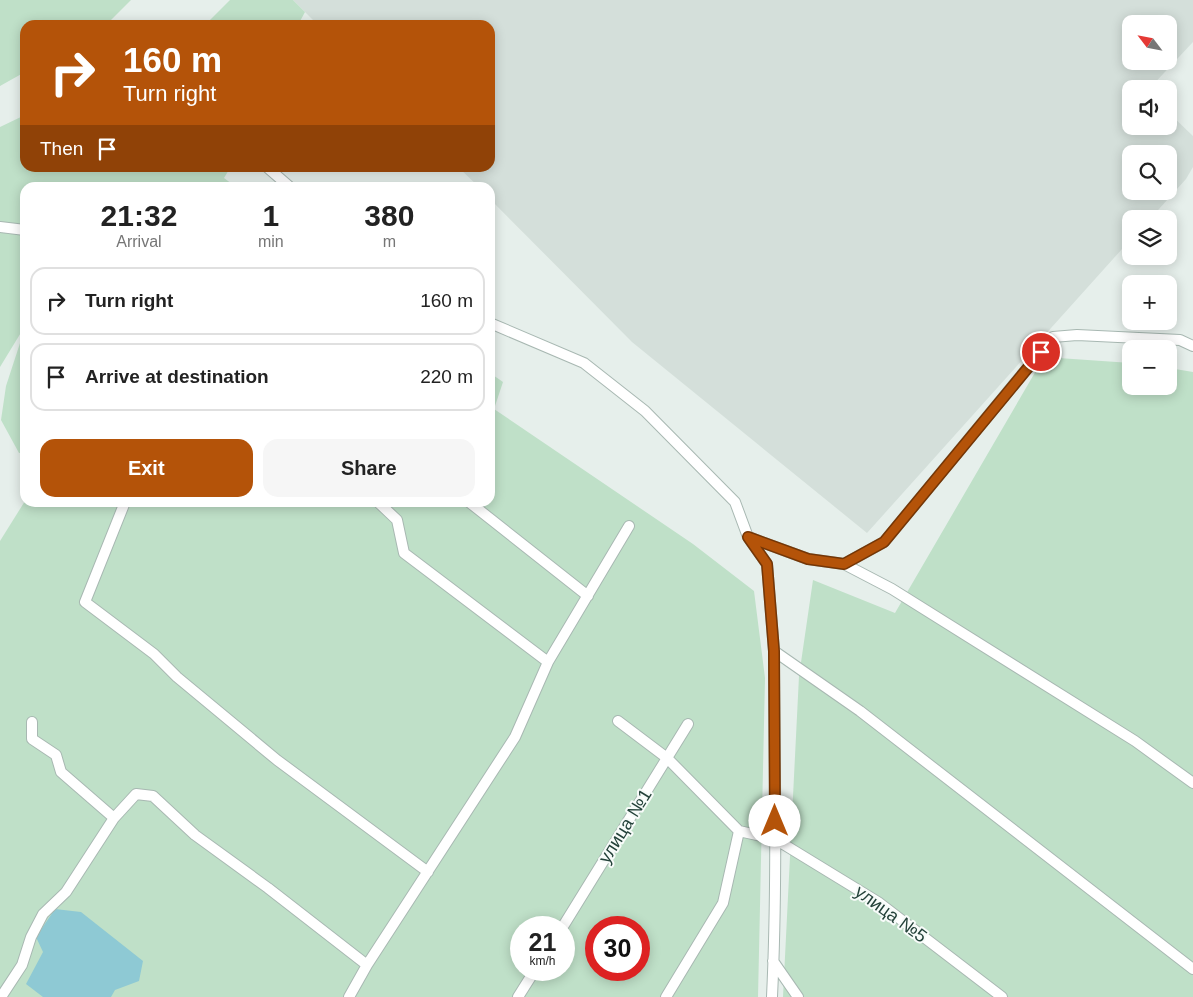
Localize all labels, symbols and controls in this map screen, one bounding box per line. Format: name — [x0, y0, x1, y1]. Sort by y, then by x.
north arrow — [1122, 15, 1178, 70]
map controls — [1122, 15, 1177, 395]
icon: right — [40, 40, 105, 105]
text: 160 m — [123, 40, 222, 79]
button: sound — [1122, 80, 1177, 135]
text: Turn right — [123, 81, 216, 106]
icon: arrive — [93, 135, 121, 163]
text: Then — [40, 138, 83, 159]
button: search — [1122, 145, 1177, 200]
text: 21:32 — [101, 199, 177, 232]
text: 1 — [262, 199, 279, 232]
text: 380 — [364, 199, 414, 232]
button: layers — [1122, 210, 1177, 265]
text: Arrival — [116, 233, 162, 250]
text: min — [258, 233, 284, 250]
text: m — [383, 233, 396, 250]
button: + — [1122, 275, 1177, 330]
icon: right — [42, 287, 70, 315]
text: Turn right — [85, 290, 173, 311]
text: 160 m — [420, 290, 473, 311]
pin — [1020, 331, 1062, 373]
icon: arrive — [1027, 338, 1055, 366]
button: − — [1122, 340, 1177, 395]
icon: arrive — [42, 363, 70, 391]
text: Arrive at destination — [85, 366, 269, 387]
text: 220 m — [420, 366, 473, 387]
button: Exit — [40, 439, 253, 497]
button: Share — [263, 439, 475, 497]
street label: улица №1 — [594, 785, 656, 867]
position arrow — [748, 794, 800, 846]
street label: улица №5 — [851, 881, 931, 947]
speed limit sign: 30 — [585, 916, 650, 981]
text: 21 — [529, 928, 556, 956]
text: km/h — [529, 954, 556, 968]

